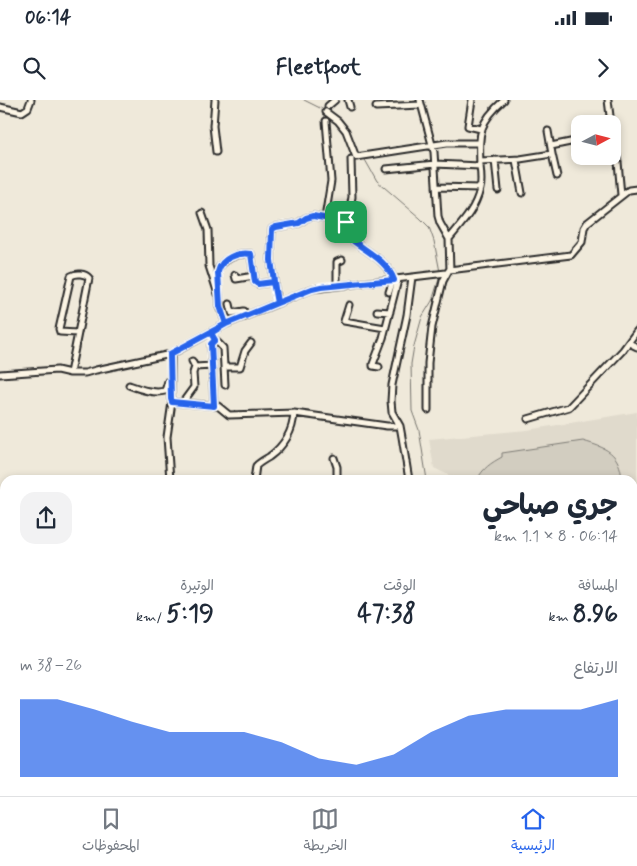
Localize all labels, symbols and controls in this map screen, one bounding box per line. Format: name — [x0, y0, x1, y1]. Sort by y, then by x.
text: 06:14 — [25, 5, 71, 30]
icon: search — [20, 54, 48, 82]
text: Fleetfoot — [276, 54, 361, 82]
icon: forward — [589, 54, 617, 82]
north arrow — [571, 115, 621, 165]
map controls — [571, 115, 621, 165]
pin — [325, 201, 367, 243]
icon: arrive — [332, 208, 360, 236]
text: جري صباحي — [483, 488, 618, 525]
button: share — [20, 492, 72, 544]
text: 06:14 · 8 × 1.1 km — [494, 526, 618, 547]
text: الوتيرة — [180, 577, 214, 595]
text: الوقت — [383, 577, 416, 595]
text: المسافة — [578, 577, 618, 595]
text: 5:19 — [166, 598, 214, 631]
text: 47:38 — [357, 598, 416, 631]
text: 8.96 — [573, 598, 618, 631]
text: /km — [136, 608, 166, 626]
text: km — [548, 608, 573, 626]
text: 26–38 m — [20, 655, 82, 676]
text: الارتفاع — [573, 658, 618, 679]
tab: المحفوظات — [82, 805, 140, 858]
tab: الخريطة — [304, 805, 347, 858]
tab: الرئيسية — [511, 805, 555, 858]

